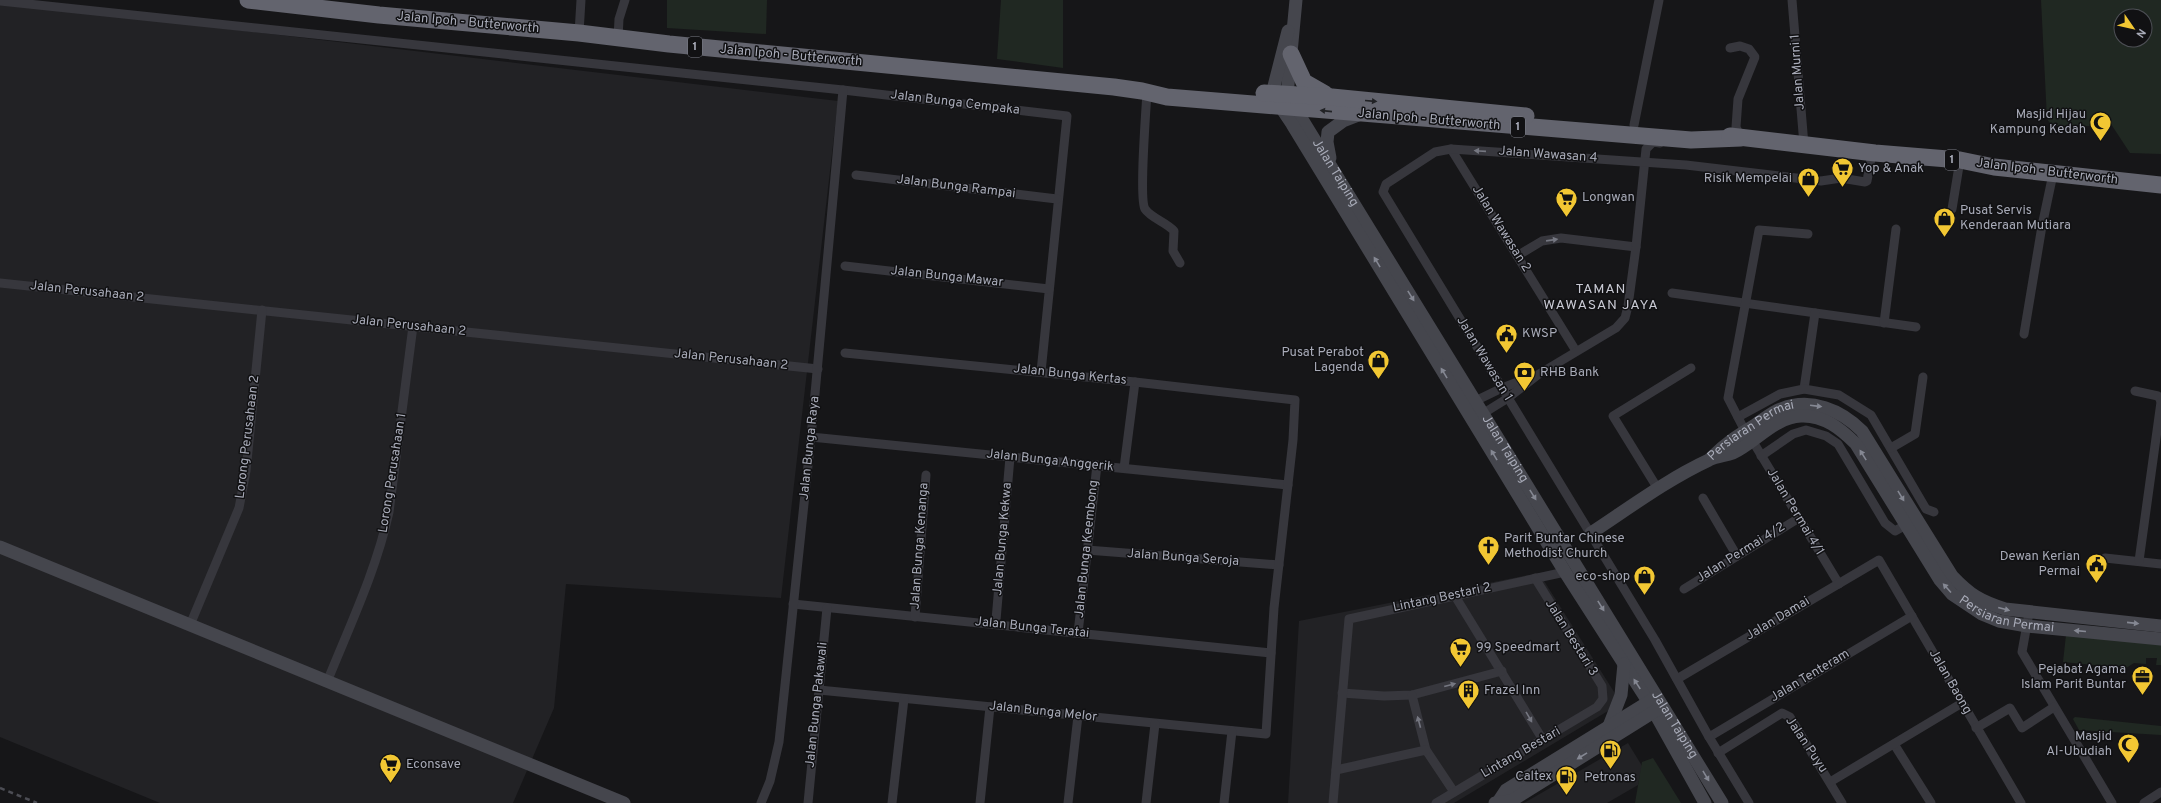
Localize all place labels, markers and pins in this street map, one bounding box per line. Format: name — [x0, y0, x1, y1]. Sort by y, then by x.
place label: Masjid Hijau Kampung Kedah — [1990, 107, 2086, 138]
mosque icon: Masjid Hijau Kampung Kedah — [2088, 109, 2114, 142]
supermarket icon: Yop & Anak — [1829, 156, 1855, 189]
place label: Yop & Anak — [1858, 161, 1924, 177]
shop icon: Risik Mempelai — [1795, 166, 1821, 199]
place label: Risik Mempelai — [1704, 171, 1792, 187]
supermarket icon: Longwan — [1553, 185, 1579, 218]
place label: Longwan — [1582, 190, 1635, 206]
place label: Pusat Servis Kenderaan Mutiara — [1960, 203, 2071, 234]
shop icon: Pusat Servis Kenderaan Mutiara — [1932, 205, 1958, 238]
public building icon: KWSP — [1494, 321, 1520, 354]
place label: KWSP — [1522, 326, 1557, 342]
place label: Pusat Perabot Lagenda — [1282, 345, 1364, 376]
shop icon: Pusat Perabot Lagenda — [1366, 347, 1392, 380]
bank icon: RHB Bank — [1512, 360, 1538, 393]
place label: RHB Bank — [1540, 365, 1599, 381]
place label: Parit Buntar Chinese Methodist Church — [1504, 531, 1625, 562]
church icon: Parit Buntar Chinese Methodist Church — [1476, 533, 1502, 566]
place label: Dewan Kerian Permai — [2000, 549, 2080, 580]
public building icon: Dewan Kerian Permai — [2083, 551, 2109, 584]
shop icon: eco-shop — [1632, 564, 1658, 597]
place label: eco-shop — [1575, 569, 1630, 585]
supermarket icon: 99 Speedmart — [1447, 635, 1473, 668]
place label: 99 Speedmart — [1476, 640, 1560, 656]
place label: Pejabat Agama Islam Parit Buntar — [2021, 662, 2126, 693]
office icon: Pejabat Agama Islam Parit Buntar — [2129, 664, 2155, 697]
building icon: Frazel Inn — [1456, 678, 1482, 711]
place label: Frazel Inn — [1484, 683, 1540, 699]
place label: Masjid Al-Ubudiah — [2046, 729, 2112, 760]
mosque icon: Masjid Al-Ubudiah — [2115, 731, 2141, 764]
fuel station icon: Petronas — [1597, 737, 1623, 770]
supermarket icon: Econsave — [378, 752, 404, 785]
place label: Econsave — [406, 757, 461, 773]
fuel station icon: Caltex — [1554, 764, 1580, 797]
place label: Caltex — [1515, 769, 1552, 785]
place label: Petronas — [1584, 770, 1636, 786]

